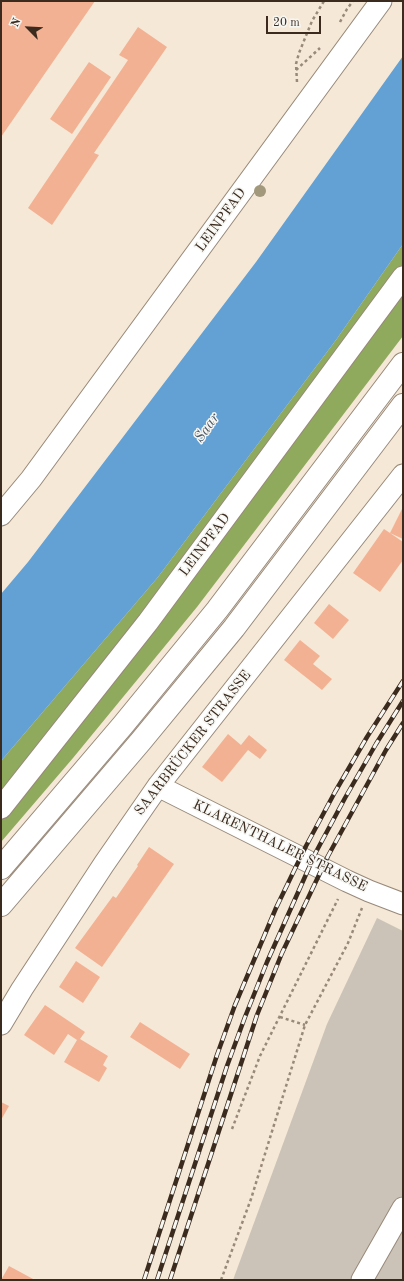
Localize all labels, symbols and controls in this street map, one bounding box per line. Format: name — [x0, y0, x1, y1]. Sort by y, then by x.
north arrow — [8, 8, 48, 48]
scale bar — [268, 8, 323, 34]
text: N — [10, 17, 23, 29]
text: 20 m — [273, 17, 300, 29]
street label: LEINPFAD — [192, 185, 250, 255]
water label: Saar — [190, 410, 224, 446]
street label: LEINPFAD — [176, 510, 234, 580]
street label: SAARBRÜCKER STRASSE — [131, 667, 255, 819]
street label: KLARENTHALER STRASSE — [190, 796, 370, 896]

